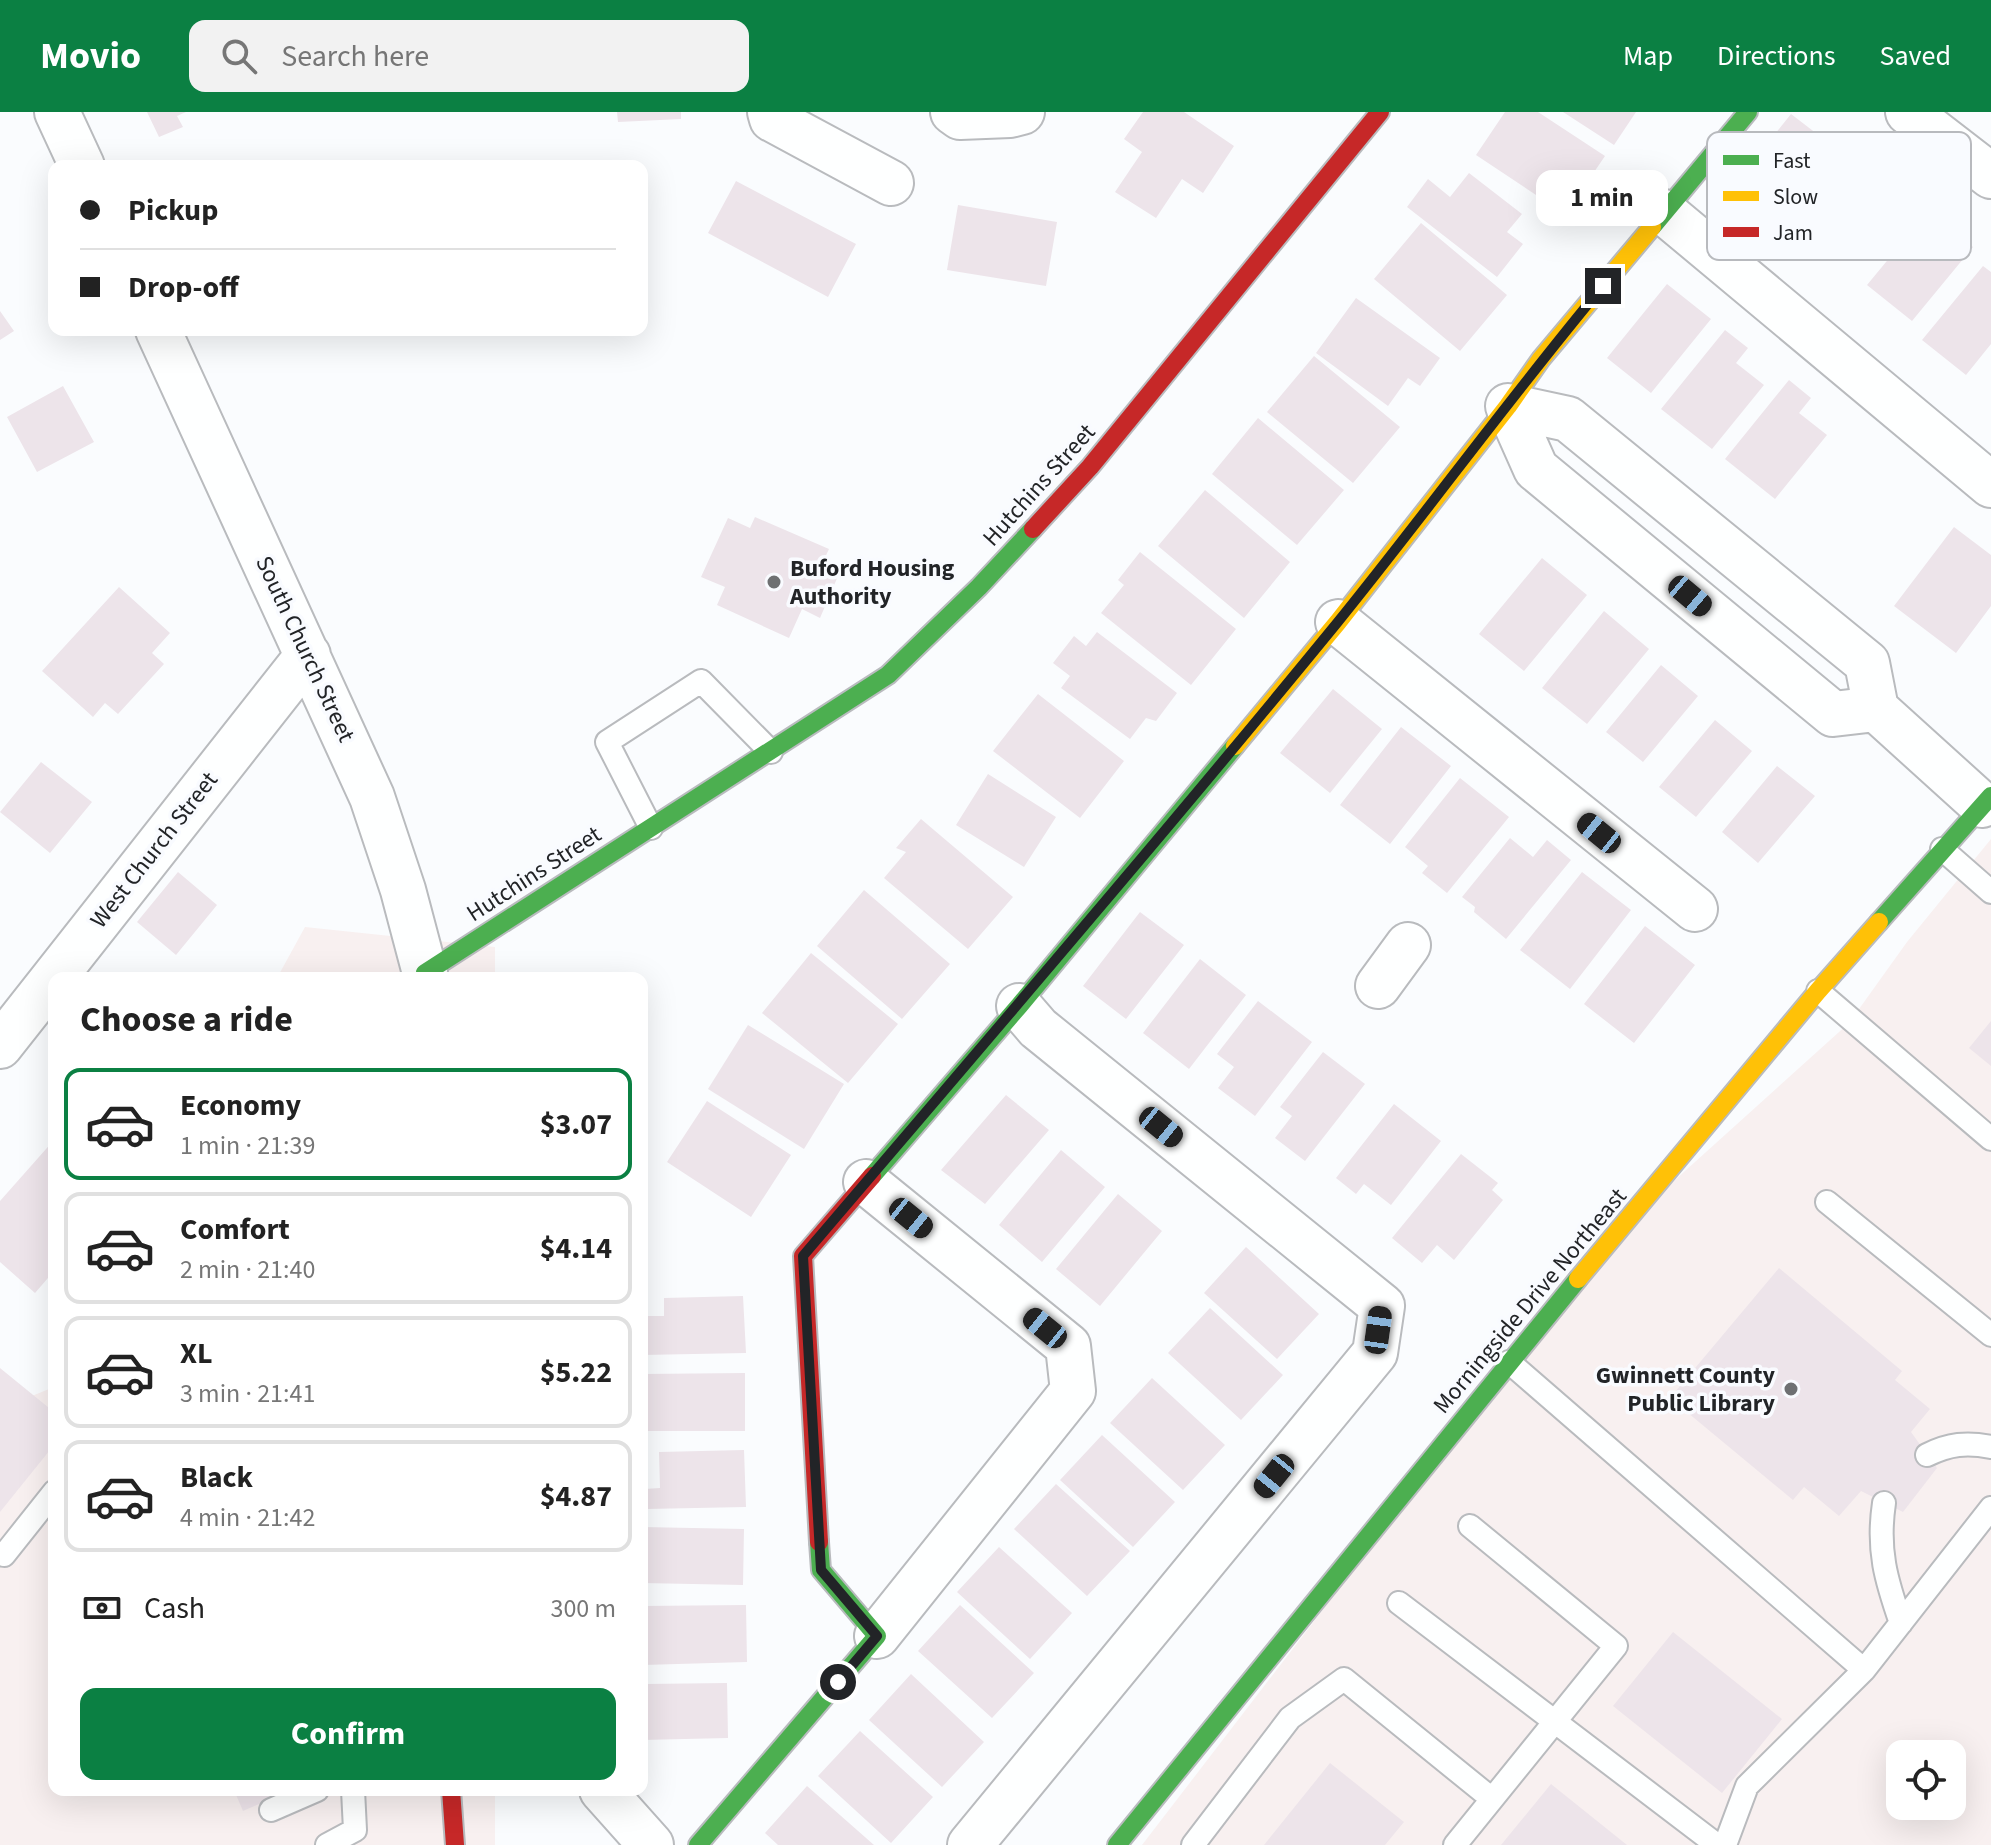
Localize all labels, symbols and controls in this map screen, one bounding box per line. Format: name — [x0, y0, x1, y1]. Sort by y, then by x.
search box — [189, 20, 749, 92]
text: Movio — [40, 29, 141, 83]
icon: search — [217, 34, 261, 78]
text: Search here — [281, 35, 429, 78]
text: Map — [1623, 36, 1673, 76]
text: Directions — [1717, 36, 1836, 76]
text: Saved — [1880, 36, 1951, 76]
legend — [1707, 132, 1971, 260]
text: Fast — [1773, 145, 1811, 177]
callout: 1 min — [1537, 170, 1669, 226]
text: 1 min — [1570, 179, 1634, 216]
text: Slow — [1773, 181, 1818, 213]
text: Pickup — [128, 189, 218, 232]
text: Jam — [1773, 217, 1813, 249]
text: Drop-off — [128, 266, 239, 309]
route end — [1585, 268, 1621, 304]
street label: Hutchins Street — [974, 416, 1104, 554]
street label: South Church Street — [247, 550, 363, 748]
place label: Buford Housing Authority — [789, 551, 954, 614]
car — [1664, 571, 1716, 621]
marker: Buford Housing Authority — [765, 573, 783, 591]
street label: West Church Street — [82, 764, 226, 936]
car — [1573, 809, 1625, 857]
street label: Hutchins Street — [460, 817, 608, 931]
text: Choose a ride — [80, 994, 293, 1045]
text: Economy — [180, 1084, 301, 1127]
icon: car — [84, 1088, 156, 1160]
text: $3.07 — [540, 1103, 612, 1146]
car — [1135, 1103, 1187, 1151]
text: 1 min · 21:39 — [180, 1127, 315, 1164]
street label: Morningside Drive Northeast — [1425, 1181, 1635, 1421]
car — [885, 1194, 937, 1242]
text: Comfort — [180, 1208, 290, 1251]
icon: car — [84, 1212, 156, 1284]
text: $4.14 — [540, 1227, 612, 1270]
text: 2 min · 21:40 — [180, 1251, 315, 1288]
car — [1019, 1304, 1071, 1352]
car — [1363, 1305, 1393, 1355]
text: XL — [180, 1332, 213, 1375]
icon: car — [84, 1336, 156, 1408]
text: $5.22 — [540, 1351, 612, 1394]
place label: Gwinnett County Public Library — [1596, 1358, 1775, 1421]
text: 3 min · 21:41 — [180, 1375, 315, 1412]
marker: Gwinnett County Public Library — [1782, 1380, 1800, 1398]
car — [1250, 1450, 1298, 1502]
text: Black — [180, 1456, 253, 1499]
icon: car — [84, 1460, 156, 1532]
text: $4.87 — [540, 1475, 612, 1518]
text: 4 min · 21:42 — [180, 1499, 315, 1536]
icon: cash — [80, 1586, 124, 1630]
text: Cash — [144, 1587, 205, 1630]
text: 300 m — [550, 1590, 616, 1627]
route start — [820, 1664, 856, 1700]
button: Confirm — [80, 1688, 616, 1780]
map controls — [1886, 1740, 1966, 1820]
button: locate — [1886, 1740, 1966, 1820]

